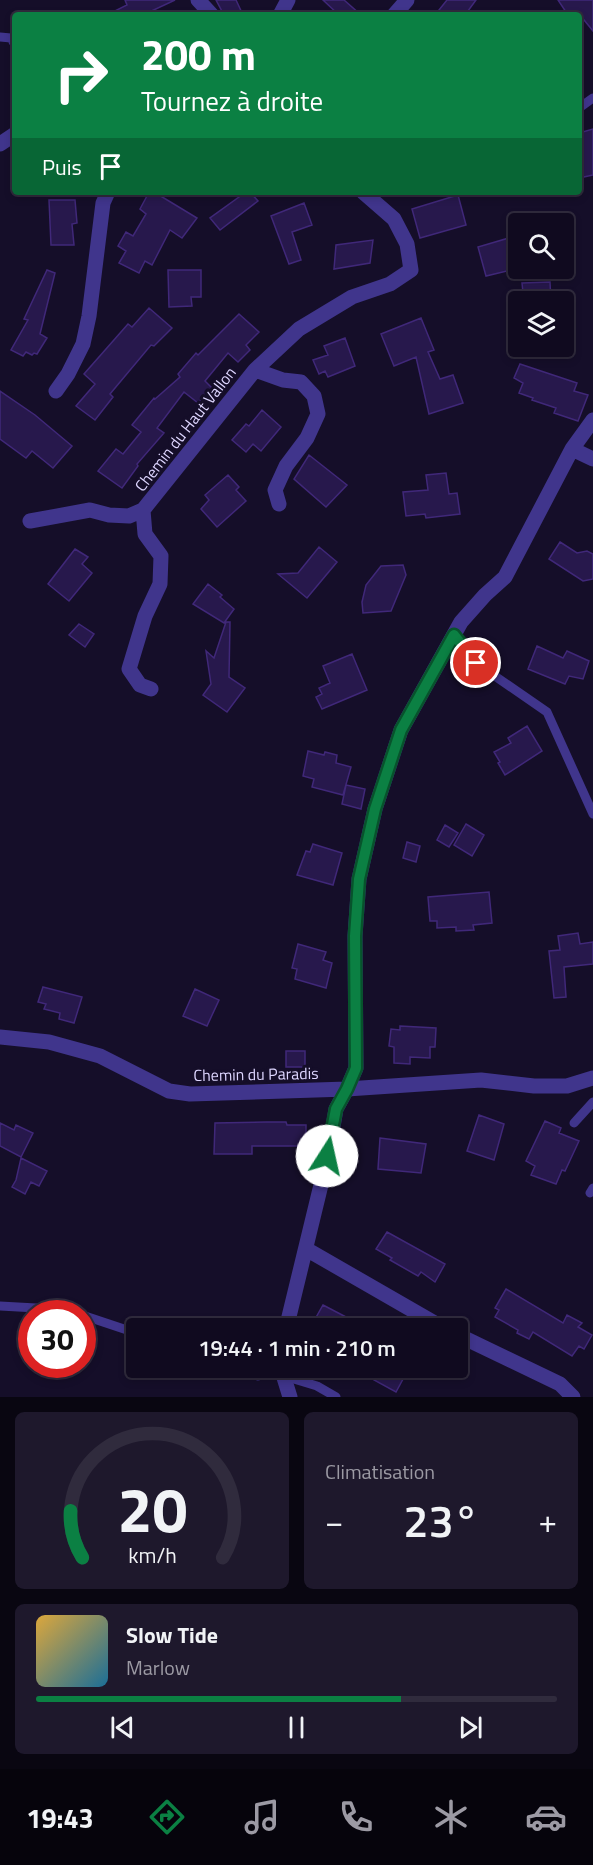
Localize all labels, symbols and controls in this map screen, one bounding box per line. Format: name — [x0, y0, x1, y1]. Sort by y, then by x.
text: 200 m — [141, 22, 256, 86]
icon: right — [42, 36, 120, 114]
text: Tournez à droite — [141, 80, 323, 121]
text: Puis — [42, 150, 82, 184]
icon: arrive — [94, 150, 127, 183]
map controls — [508, 213, 574, 357]
button: search — [508, 213, 574, 279]
button: layers — [508, 291, 574, 357]
street label: Chemin du Haut Vallon — [129, 361, 241, 497]
pin — [450, 637, 501, 688]
icon: arrive — [459, 646, 492, 679]
street label: Chemin du Paradis — [193, 1061, 319, 1087]
position arrow — [295, 1124, 359, 1188]
speed limit sign: 30 — [18, 1300, 96, 1378]
text: 19:44 · 1 min · 210 m — [198, 1331, 396, 1365]
text: Climatisation — [325, 1456, 435, 1487]
text: 20 — [117, 1461, 187, 1556]
text: 23° — [403, 1486, 479, 1554]
text: − — [325, 1496, 343, 1546]
text: + — [539, 1496, 557, 1546]
text: km/h — [128, 1539, 176, 1571]
text: Slow Tide — [126, 1618, 218, 1652]
text: Marlow — [126, 1652, 190, 1683]
icon: previous — [106, 1711, 139, 1744]
icon: pause — [280, 1711, 313, 1744]
icon: next — [454, 1711, 487, 1744]
icon: directions — [146, 1796, 188, 1838]
icon: music — [241, 1796, 283, 1838]
icon: phone — [335, 1796, 377, 1838]
icon: climate — [430, 1796, 472, 1838]
icon: car — [525, 1796, 567, 1838]
text: 19:43 — [26, 1797, 94, 1838]

